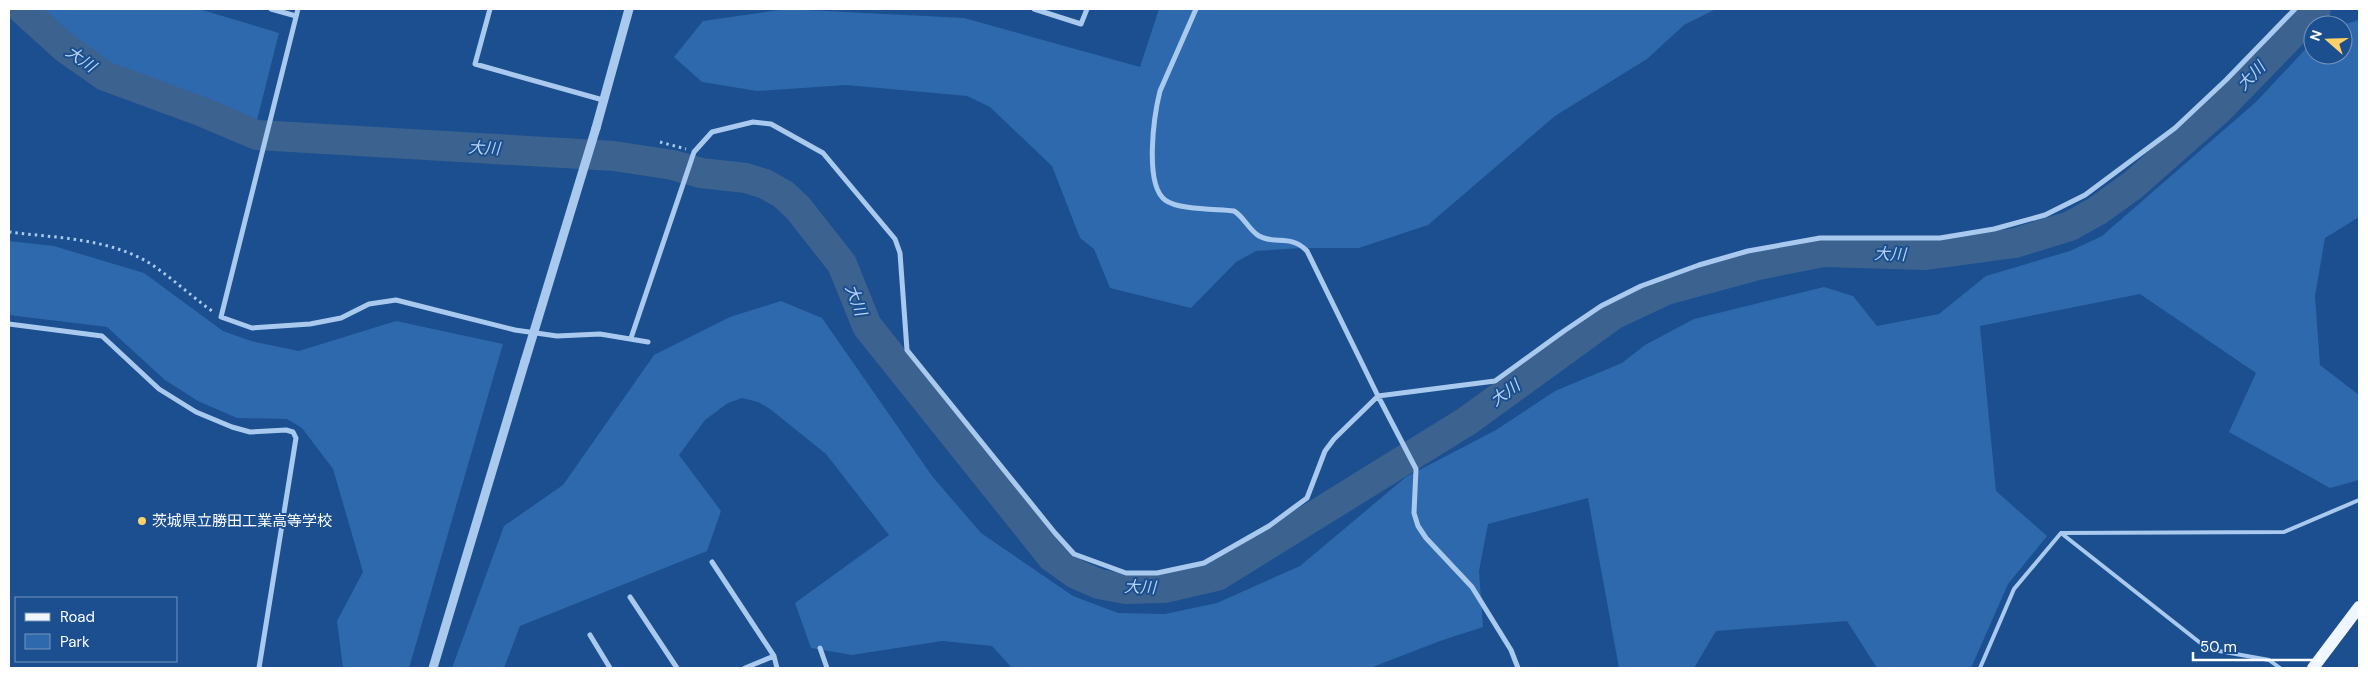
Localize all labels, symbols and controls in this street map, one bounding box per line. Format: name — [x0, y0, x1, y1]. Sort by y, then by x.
north arrow — [2303, 15, 2353, 65]
text: N — [2306, 28, 2326, 43]
water label: 大川 — [62, 41, 102, 78]
water label: 大川 — [2232, 56, 2271, 95]
water label: 大川 — [467, 137, 503, 159]
water label: 大川 — [1874, 243, 1908, 265]
water label: 大川 — [840, 281, 872, 321]
water label: 大川 — [1486, 374, 1526, 411]
place label: 茨城県立勝田工業高等学校 — [152, 511, 332, 531]
marker: 茨城県立勝田工業高等学校 — [136, 515, 148, 527]
water label: 大川 — [1124, 576, 1158, 598]
legend — [15, 597, 178, 662]
text: Road — [60, 607, 95, 627]
scale bar — [2193, 630, 2319, 662]
text: Park — [60, 632, 90, 652]
text: 50 m — [2200, 637, 2237, 657]

